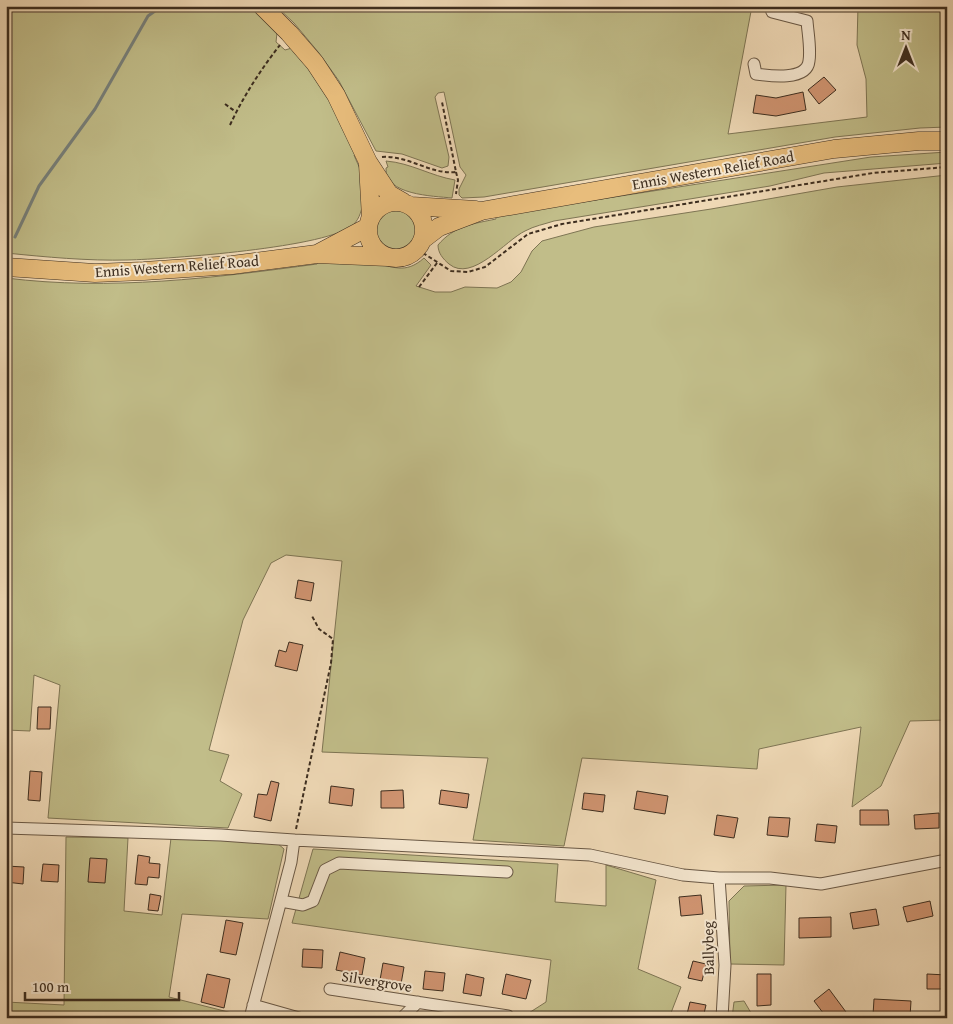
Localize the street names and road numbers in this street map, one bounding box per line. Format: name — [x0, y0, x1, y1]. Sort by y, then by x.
street label: Ennis Western Relief Road — [630, 145, 796, 195]
street label: Ennis Western Relief Road — [94, 250, 260, 282]
street label: Ballybeg — [697, 920, 719, 975]
street label: Silvergrove — [340, 965, 414, 997]

